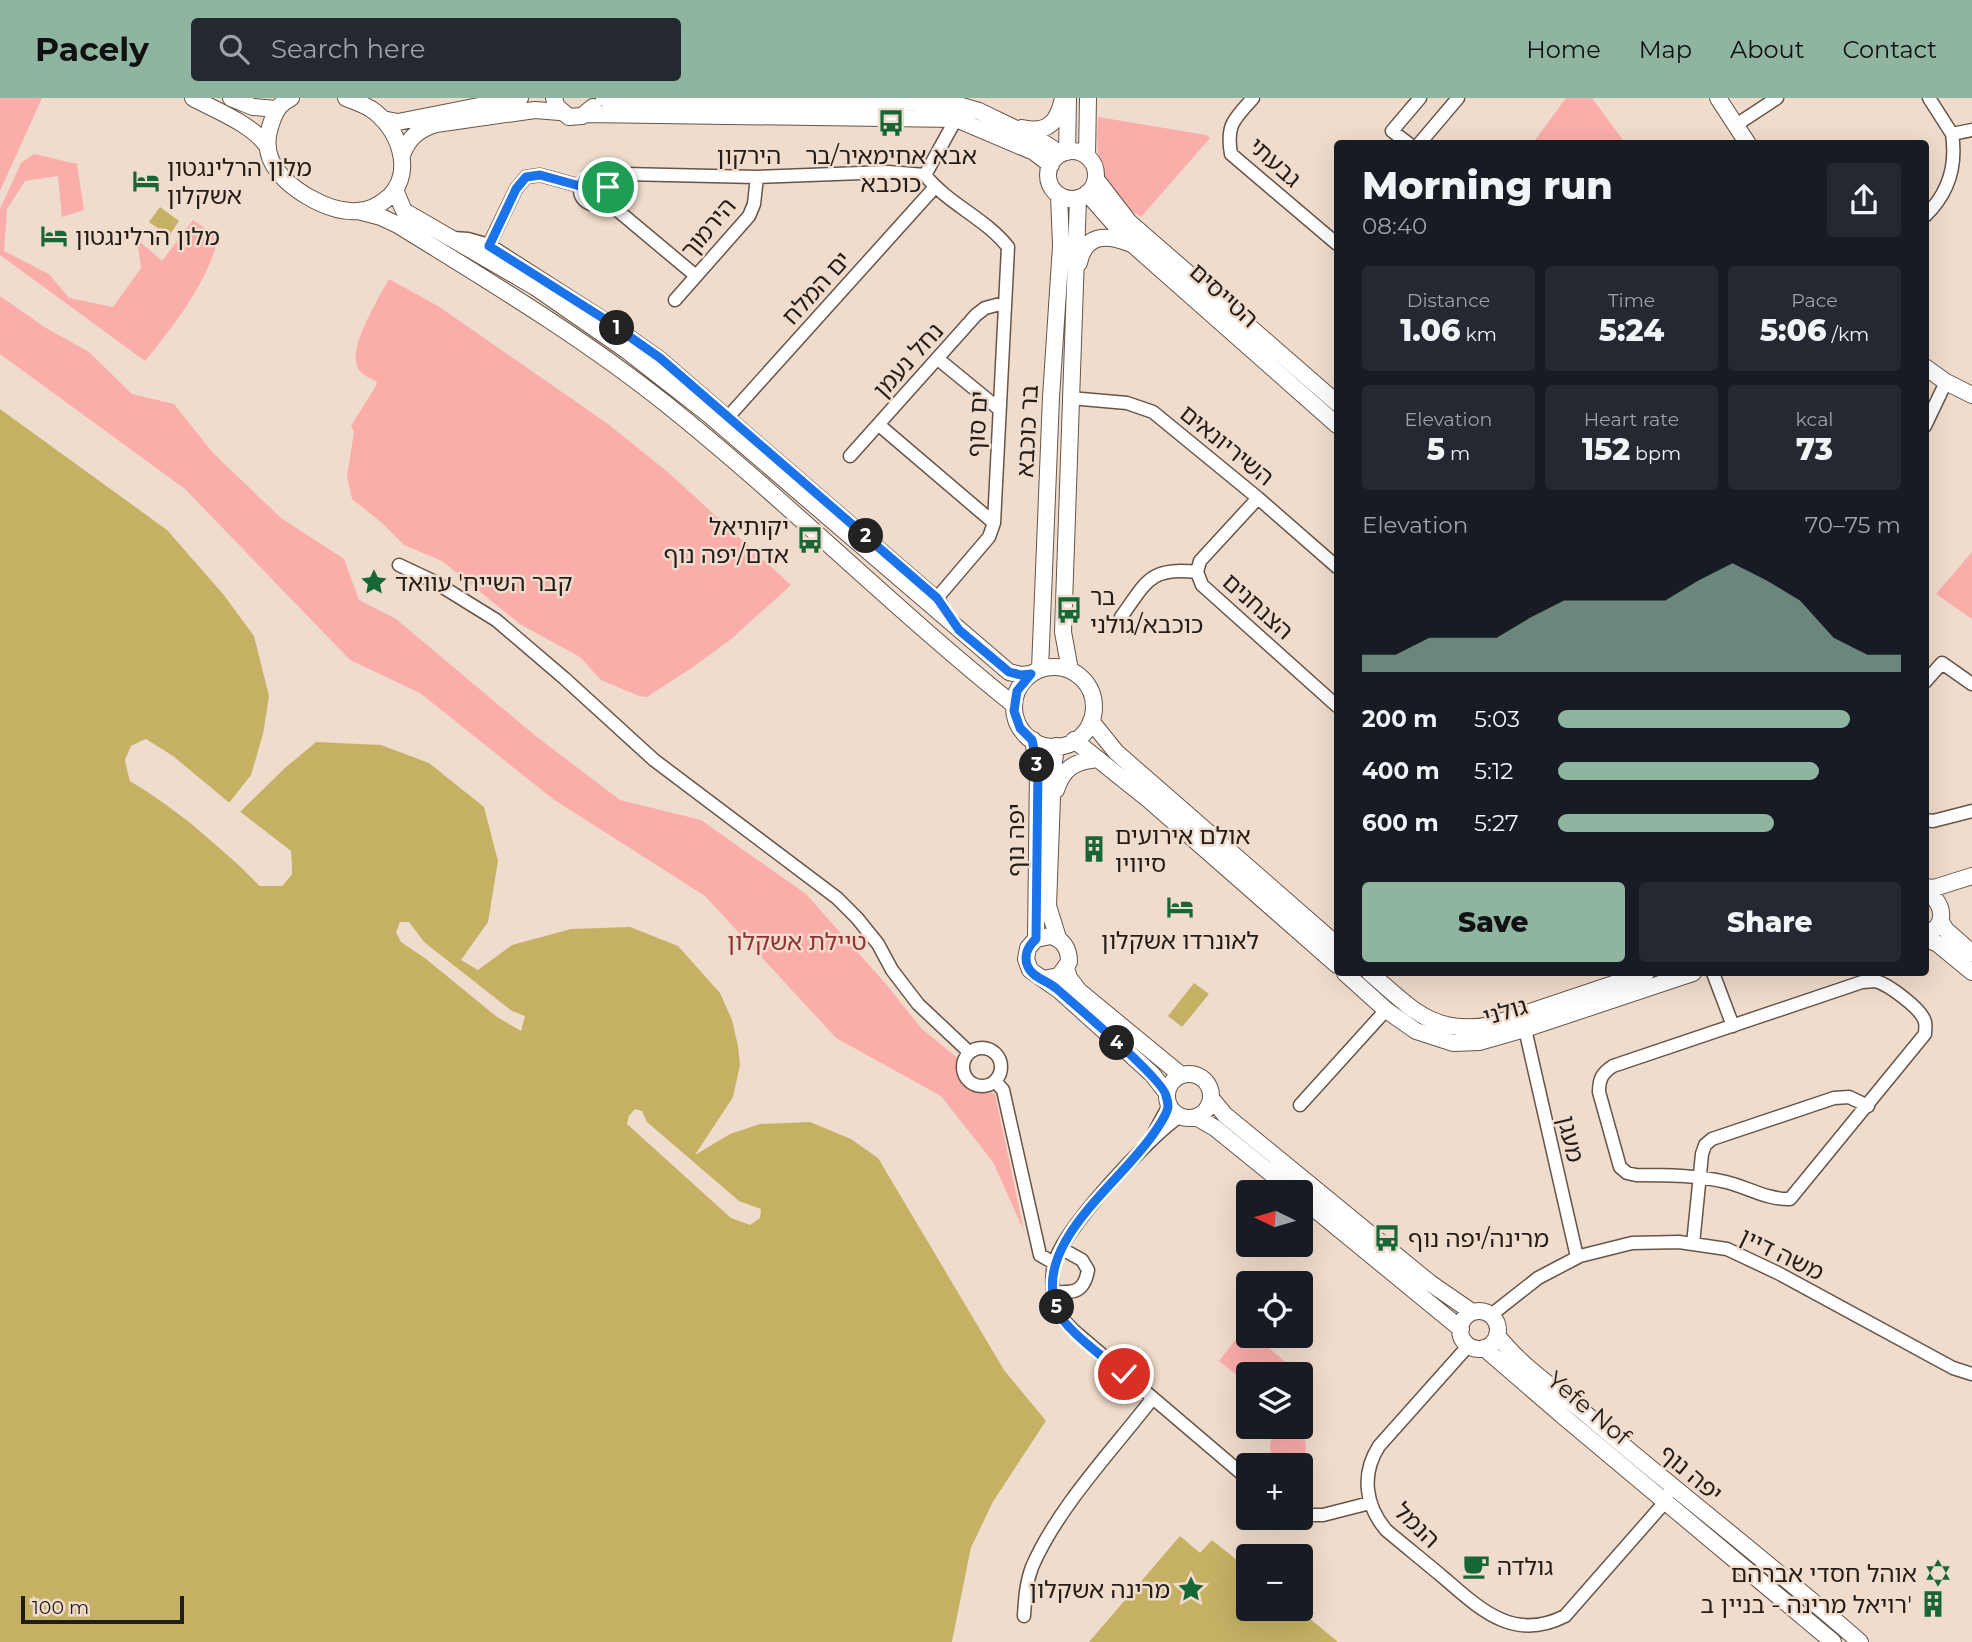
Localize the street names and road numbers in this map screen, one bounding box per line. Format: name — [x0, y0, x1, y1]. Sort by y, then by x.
street label: גבעתי — [1243, 131, 1307, 193]
street label: הירקון — [717, 141, 781, 170]
street label: הירמוך — [674, 192, 742, 264]
street label: ים המלח — [776, 245, 856, 331]
street label: הטייסים — [1184, 257, 1264, 333]
street label: נחל נעמן — [867, 317, 949, 403]
street label: בר כוכבא — [1010, 384, 1044, 478]
street label: ים סוף — [961, 390, 993, 458]
street label: השיריונאים — [1174, 398, 1280, 492]
street label: הצנחנים — [1217, 567, 1299, 645]
street label: יפה נוף — [1001, 803, 1030, 877]
street label: גולני — [1480, 991, 1530, 1031]
street label: מעגן — [1552, 1113, 1590, 1165]
street label: משה דיין — [1735, 1221, 1829, 1287]
street label: Yefe Nof — [1541, 1365, 1637, 1452]
street label: יפה נוף — [1654, 1438, 1728, 1508]
street label: הנמל — [1388, 1496, 1446, 1554]

